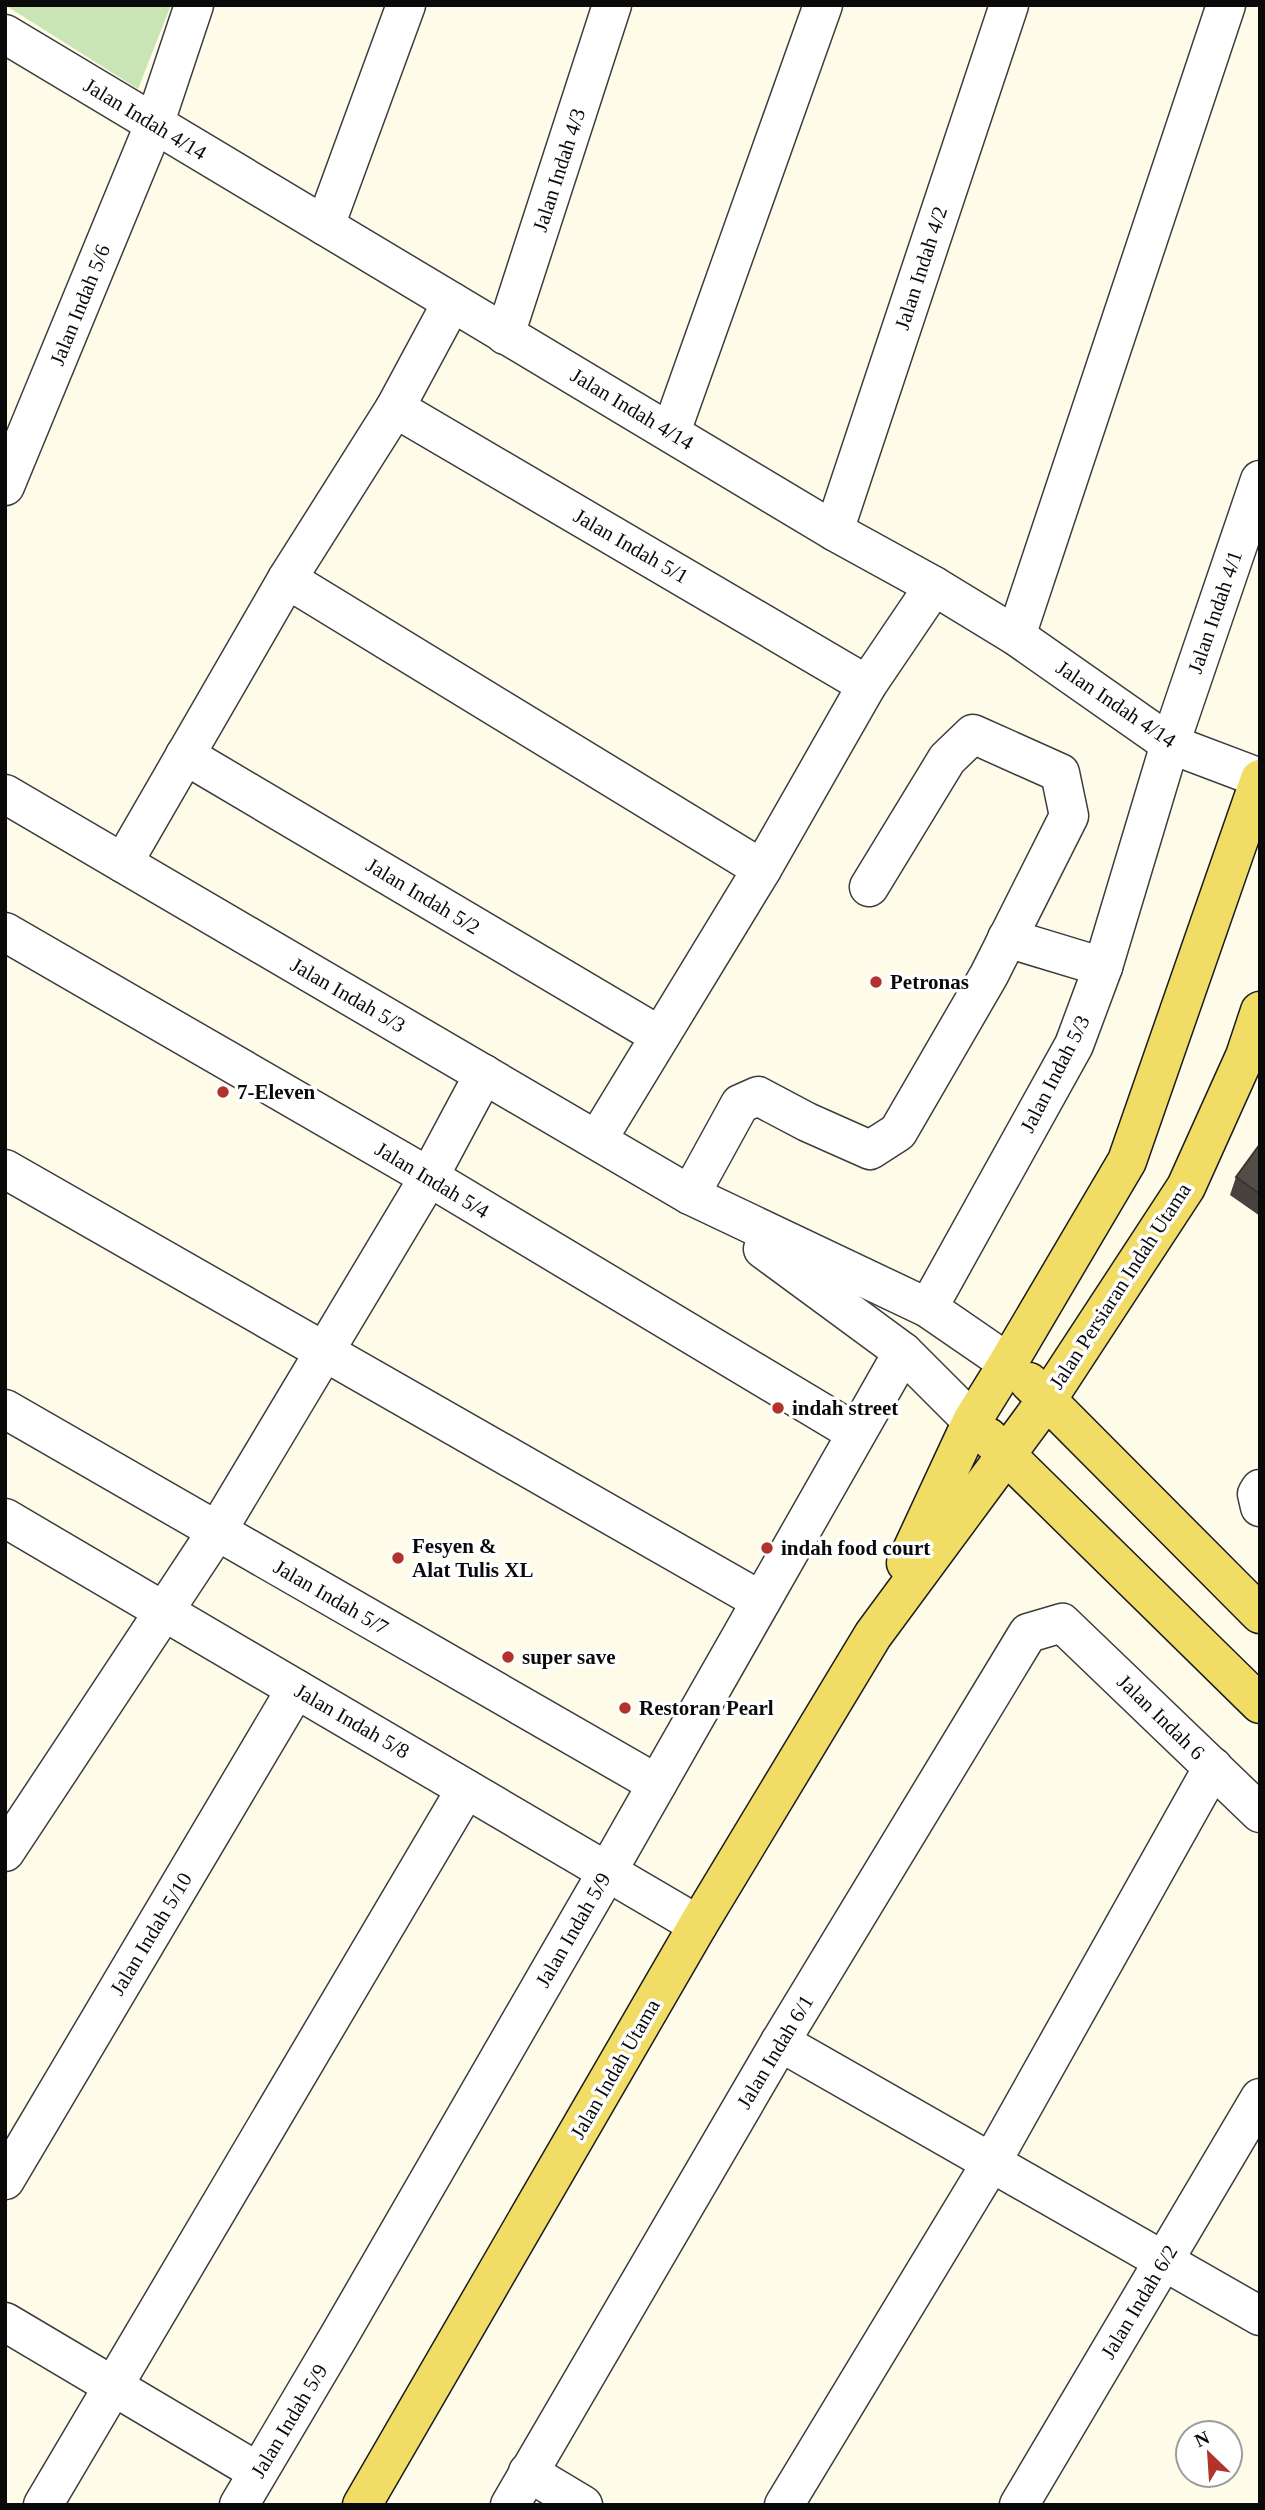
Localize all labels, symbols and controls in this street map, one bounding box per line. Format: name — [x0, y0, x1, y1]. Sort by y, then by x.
street label: Jalan Indah 4/14 — [79, 73, 211, 165]
street label: Jalan Indah 4/3 — [528, 105, 590, 235]
street label: Jalan Indah 4/2 — [890, 203, 952, 333]
street label: Jalan Indah 5/6 — [45, 241, 115, 369]
street label: Jalan Indah 4/14 — [566, 363, 698, 455]
street label: Jalan Indah 5/1 — [569, 504, 693, 588]
street label: Jalan Indah 4/1 — [1183, 547, 1247, 677]
street label: Jalan Indah 4/14 — [1052, 655, 1181, 753]
street label: Jalan Indah 5/2 — [362, 853, 484, 939]
street label: Jalan Indah 5/3 — [286, 953, 410, 1037]
place label: Petronas — [890, 970, 969, 994]
marker: Petronas — [868, 974, 884, 990]
street label: Jalan Indah 5/3 — [1015, 1011, 1095, 1137]
place label: 7-Eleven — [237, 1080, 315, 1104]
marker: 7-Eleven — [215, 1084, 231, 1100]
street label: Jalan Indah 5/4 — [371, 1137, 494, 1224]
street label: Jalan Persiaran Indah Utama — [1044, 1178, 1196, 1394]
place label: indah street — [792, 1396, 898, 1420]
marker: indah street — [770, 1400, 786, 1416]
place label: Fesyen & Alat Tulis XL — [412, 1534, 533, 1582]
place label: indah food court — [781, 1536, 930, 1560]
marker: indah food court — [759, 1540, 775, 1556]
marker: Fesyen & Alat Tulis XL — [390, 1550, 406, 1566]
street label: Jalan Indah 5/7 — [269, 1555, 393, 1639]
place label: super save — [522, 1645, 616, 1669]
marker: super save — [500, 1649, 516, 1665]
street label: Jalan Indah 6 — [1112, 1669, 1210, 1765]
street label: Jalan Indah 5/8 — [290, 1679, 414, 1763]
place label: Restoran Pearl — [639, 1696, 774, 1720]
marker: Restoran Pearl — [617, 1700, 633, 1716]
street label: Jalan Indah 5/10 — [105, 1868, 197, 2000]
street label: Jalan Indah 5/9 — [531, 1868, 615, 1992]
street label: Jalan Indah 6/1 — [732, 1991, 818, 2113]
street label: Jalan Indah Utama — [565, 1994, 665, 2143]
street label: Jalan Indah 6/2 — [1096, 2241, 1182, 2363]
street label: Jalan Indah 5/9 — [246, 2360, 332, 2482]
north arrow — [1174, 2419, 1244, 2489]
text: N — [1191, 2427, 1213, 2451]

